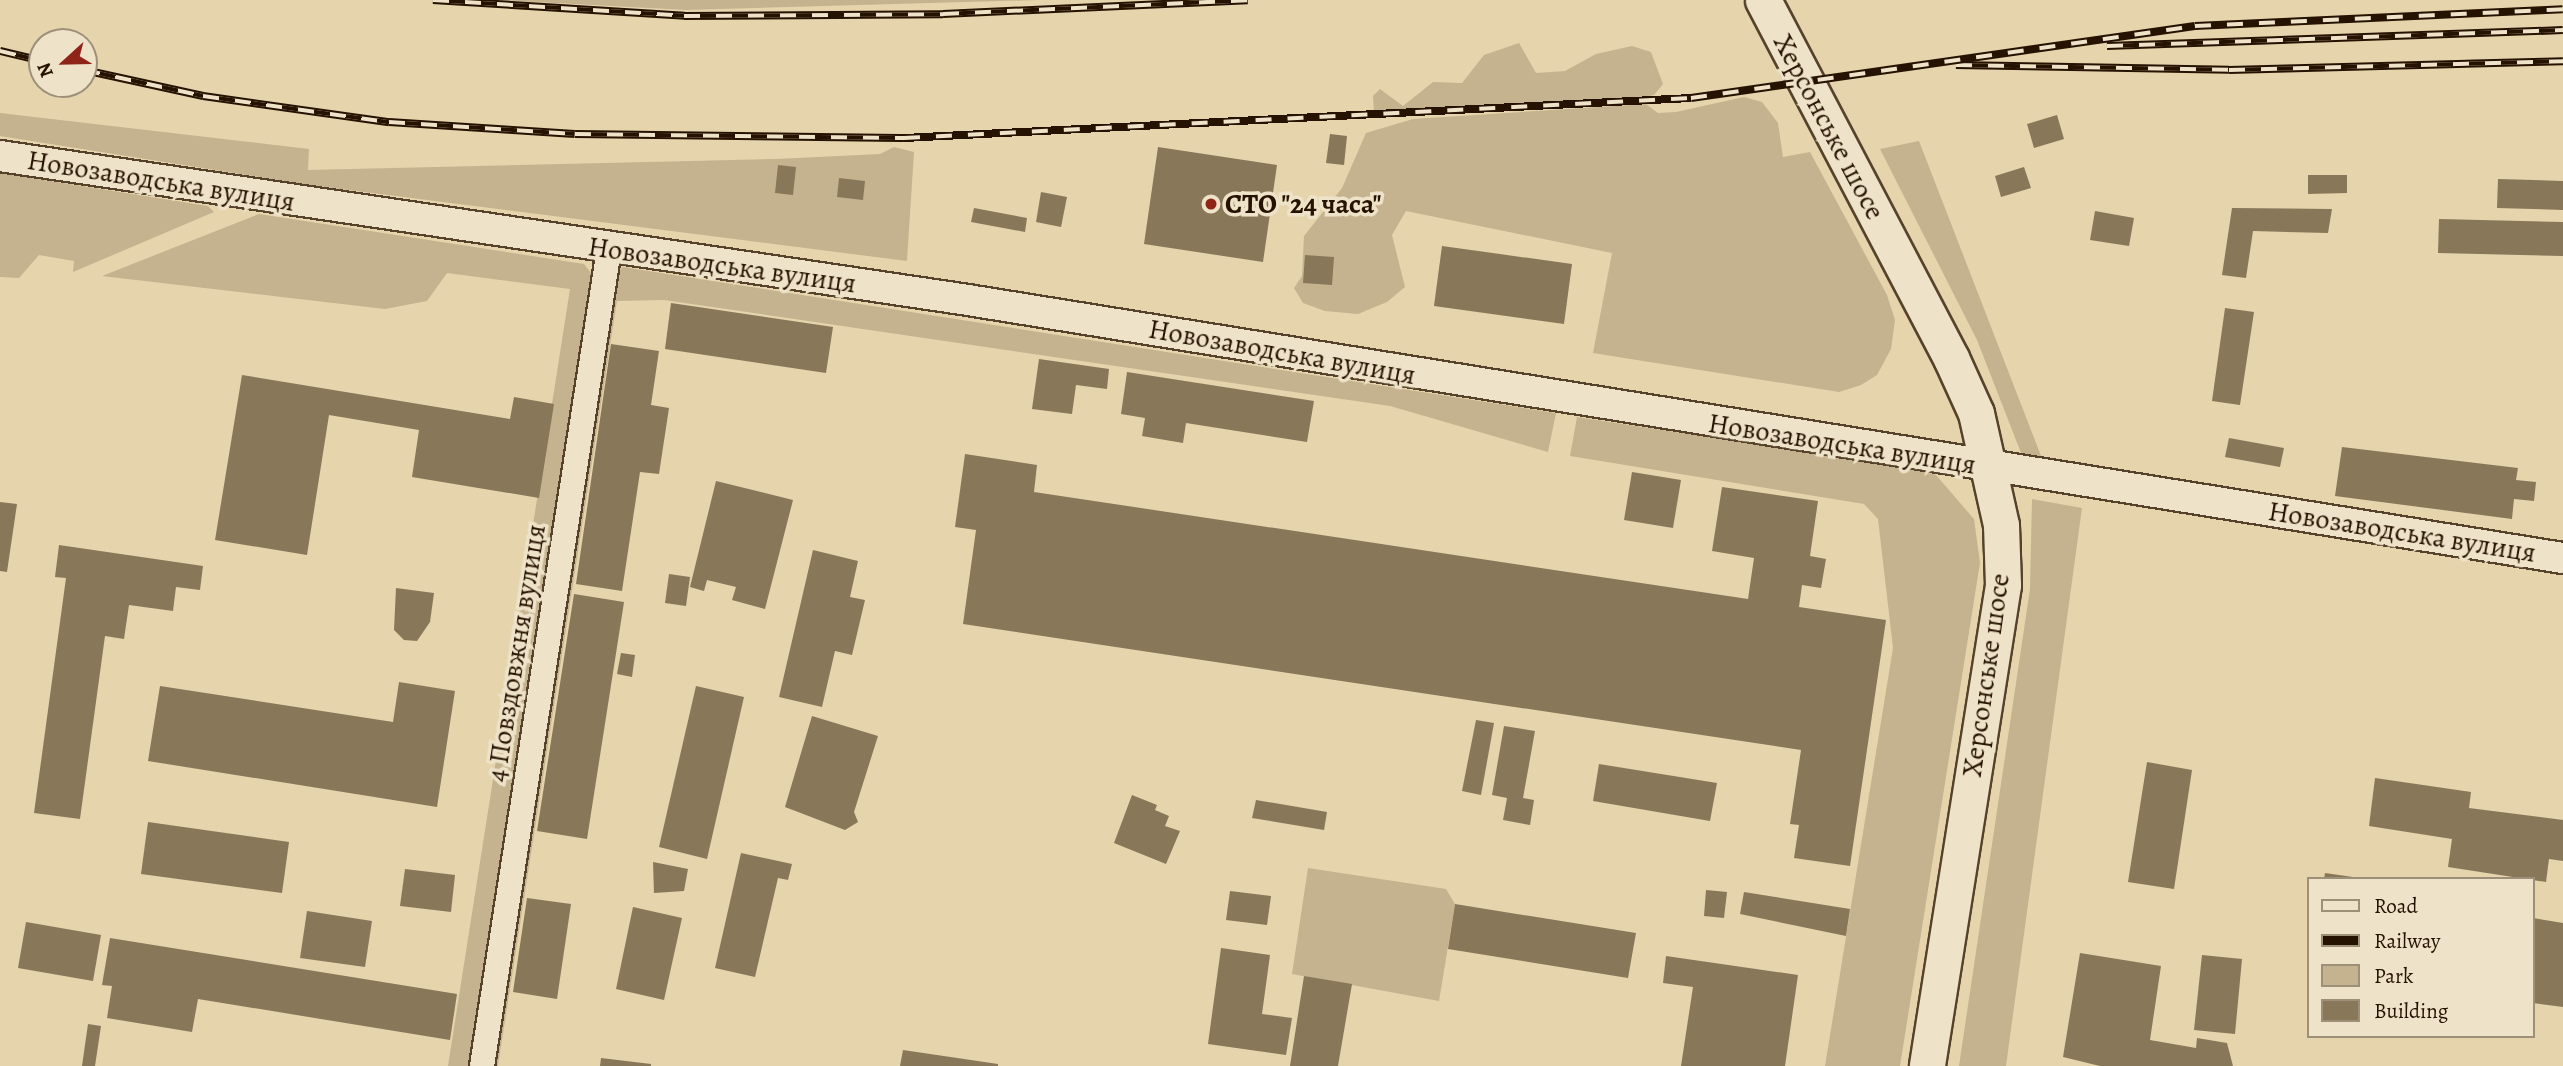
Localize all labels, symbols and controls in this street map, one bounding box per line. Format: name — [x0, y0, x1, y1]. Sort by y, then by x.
north arrow — [28, 28, 98, 98]
street label: Херсонське шосе — [1766, 28, 1892, 226]
text: N — [31, 59, 60, 81]
street label: Новозаводська вулиця — [25, 143, 297, 219]
place label: СТО "24 часа" — [1225, 187, 1382, 221]
marker: СТО "24 часа" — [1203, 196, 1219, 212]
street label: Новозаводська вулиця — [586, 230, 858, 300]
street label: Новозаводська вулиця — [1146, 312, 1418, 392]
street label: Новозаводська вулиця — [1706, 406, 1978, 482]
street label: Новозаводська вулиця — [2266, 494, 2538, 570]
street label: 4 Повздовжня вулиця — [479, 522, 553, 784]
street label: Херсонське шосе — [1955, 571, 2017, 779]
legend — [2308, 877, 2535, 1038]
text: Road — [2374, 892, 2418, 920]
text: Railway — [2374, 927, 2440, 955]
text: Park — [2374, 962, 2413, 990]
text: Building — [2374, 997, 2448, 1025]

